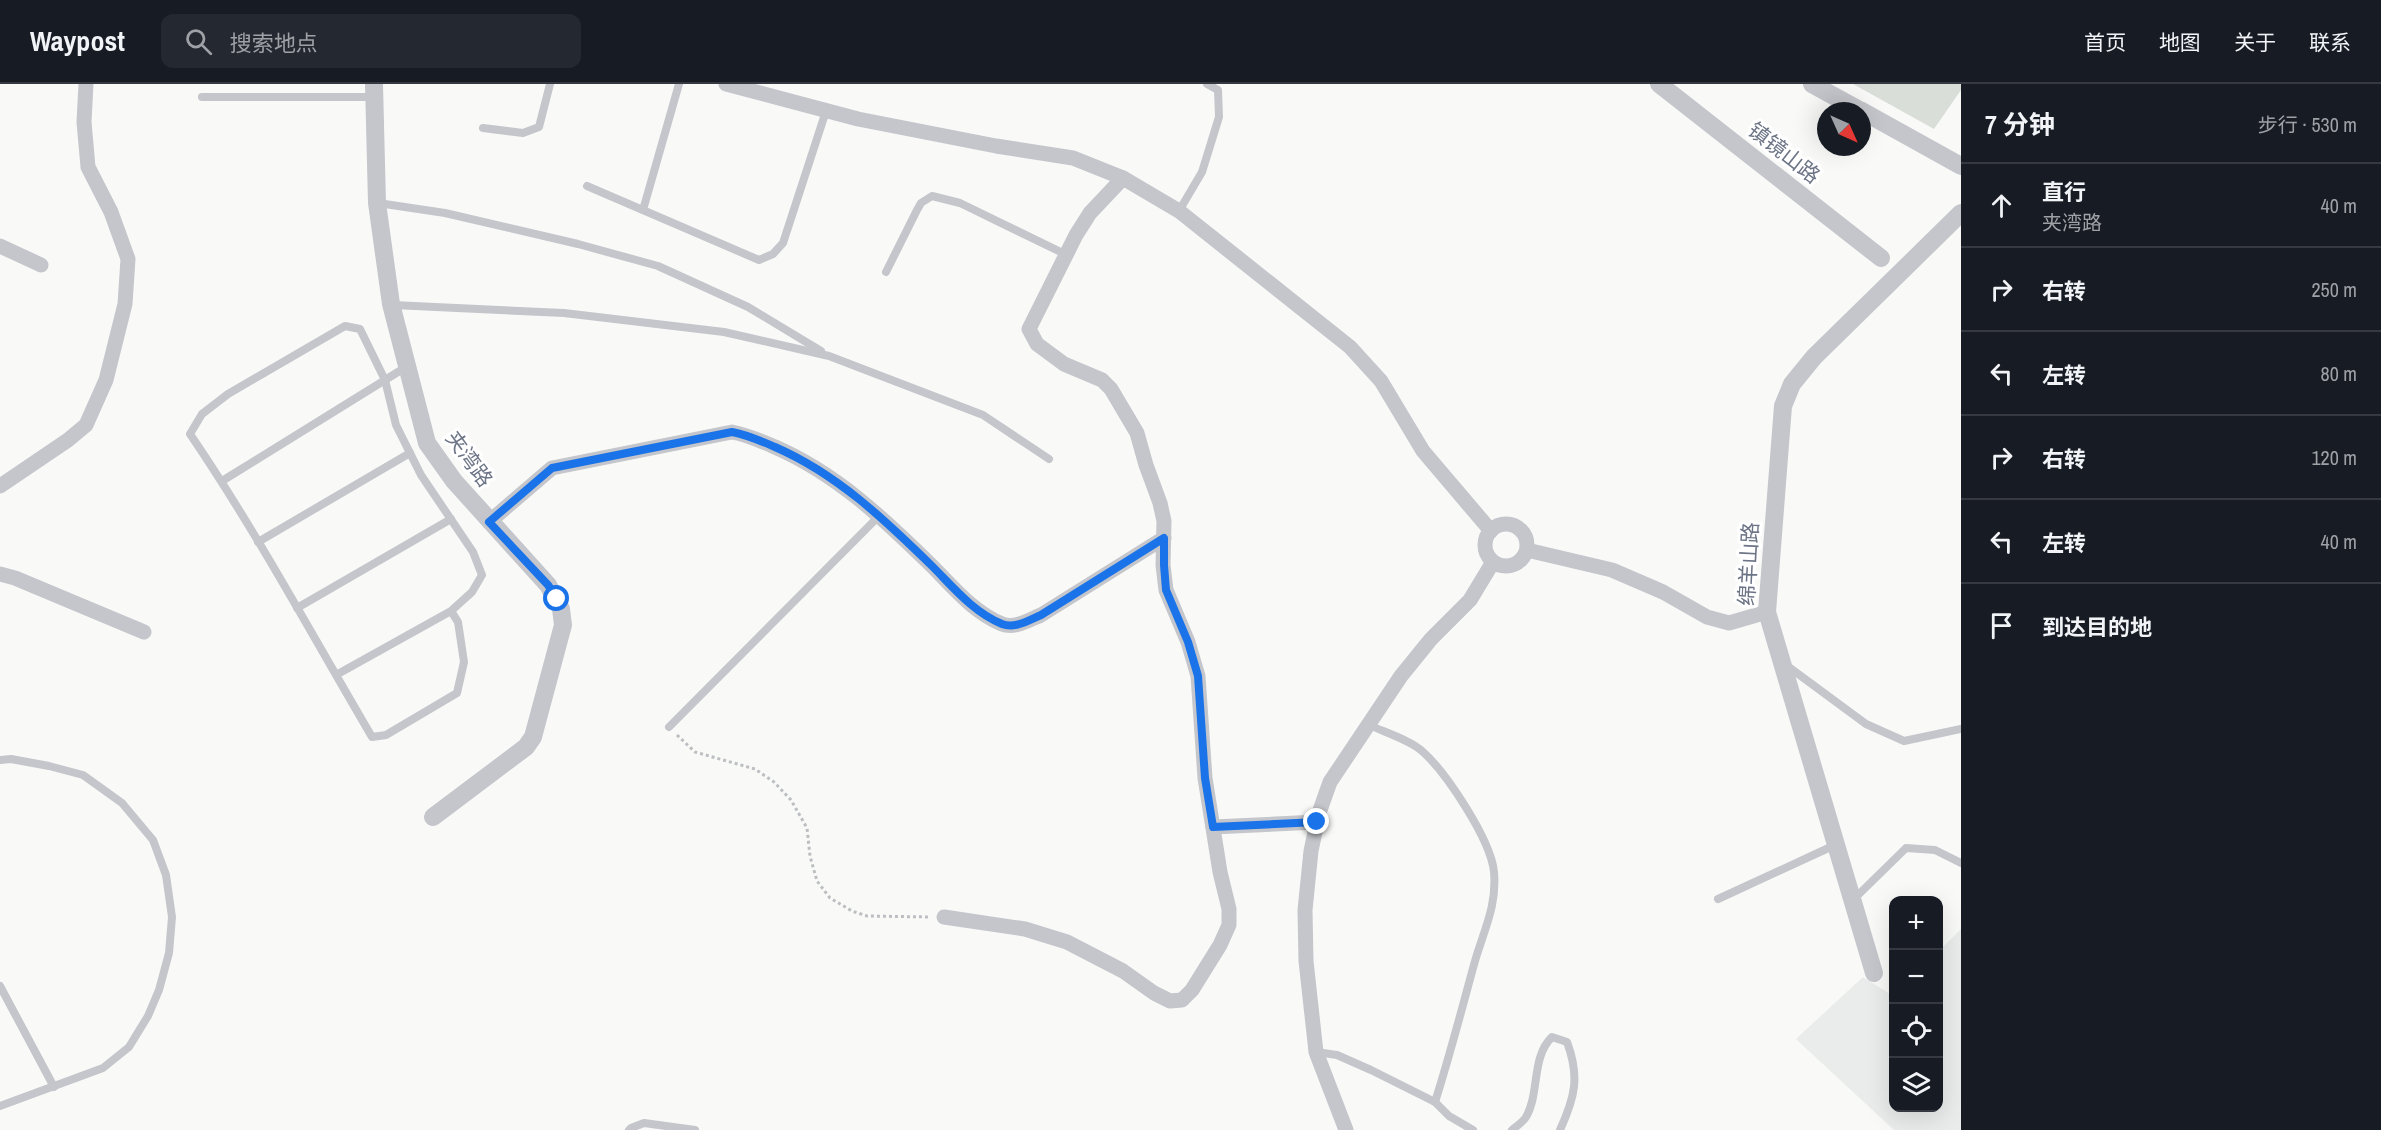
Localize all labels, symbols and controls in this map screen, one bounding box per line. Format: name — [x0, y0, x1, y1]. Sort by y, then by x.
search box — [161, 14, 581, 68]
text: Waypost — [30, 22, 125, 60]
icon: search — [182, 25, 215, 58]
text: 搜索地点 — [230, 28, 318, 58]
text: 首页 — [2084, 28, 2126, 57]
text: 地图 — [2159, 28, 2201, 57]
text: 关于 — [2234, 28, 2276, 57]
text: 联系 — [2309, 28, 2351, 57]
north arrow — [1817, 102, 1871, 156]
text: 7 分钟 — [1985, 107, 2055, 142]
text: 步行 · 530 m — [2258, 111, 2357, 138]
street label: 镇镜山路 — [1742, 115, 1826, 190]
text: 直行 — [2042, 177, 2086, 207]
icon: ahead — [1985, 189, 2018, 222]
text: 40 m — [2321, 192, 2357, 219]
text: 夹湾路 — [2042, 209, 2102, 236]
icon: right — [1985, 273, 2018, 306]
text: 右转 — [2042, 276, 2086, 306]
text: 250 m — [2311, 276, 2357, 303]
icon: left — [1985, 357, 2018, 390]
text: 左转 — [2042, 360, 2086, 390]
text: 80 m — [2321, 360, 2357, 387]
street label: 夹湾路 — [439, 425, 500, 493]
icon: right — [1985, 441, 2018, 474]
text: 右转 — [2042, 444, 2086, 474]
text: 120 m — [2311, 444, 2357, 471]
street label: 绵羊山路 — [1732, 521, 1765, 607]
icon: left — [1985, 525, 2018, 558]
text: 左转 — [2042, 528, 2086, 558]
text: 40 m — [2321, 528, 2357, 555]
route start — [543, 585, 569, 611]
icon: arrive — [1985, 609, 2018, 642]
text: 到达目的地 — [2042, 612, 2152, 642]
route end — [1303, 808, 1329, 834]
map controls — [1889, 896, 1943, 1112]
button: + — [1889, 896, 1943, 950]
button: − — [1889, 950, 1943, 1004]
button: locate — [1889, 1004, 1943, 1058]
button: layers — [1889, 1058, 1943, 1112]

